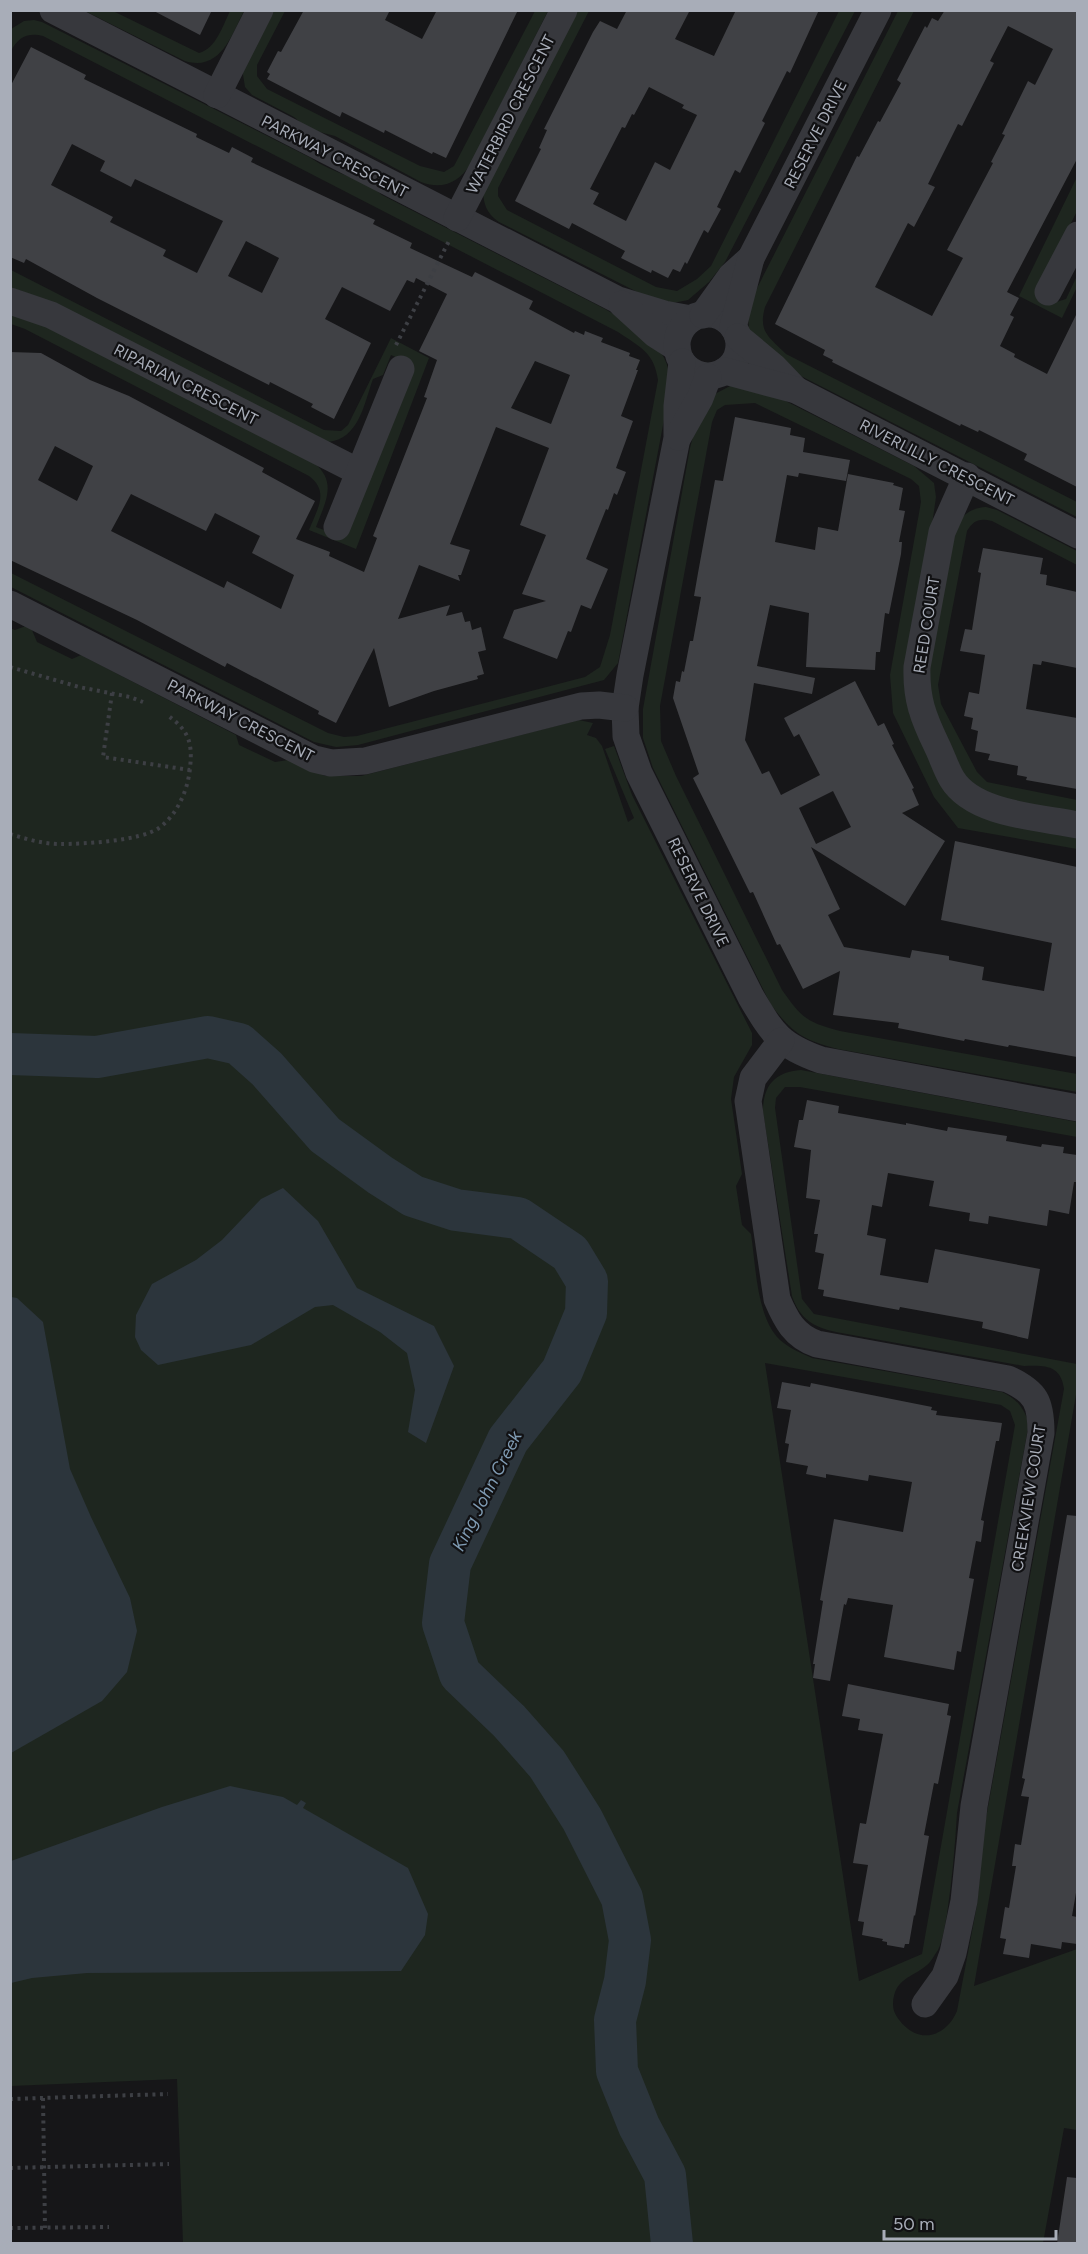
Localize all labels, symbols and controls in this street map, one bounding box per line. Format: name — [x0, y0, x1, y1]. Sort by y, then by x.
street label: WATERBIRD CRESCENT — [462, 31, 559, 197]
street label: RESERVE DRIVE — [780, 77, 851, 192]
street label: PARKWAY CRESCENT — [258, 111, 411, 202]
street label: RIPARIAN CRESCENT — [111, 340, 261, 429]
street label: RIVERLILLY CRESCENT — [856, 415, 1017, 510]
street label: REED COURT — [909, 575, 944, 675]
street label: PARKWAY CRESCENT — [164, 675, 317, 766]
street label: RESERVE DRIVE — [664, 834, 733, 950]
street label: CREEKVIEW COURT — [1007, 1423, 1050, 1573]
water label: King John Creek — [447, 1426, 527, 1555]
scale bar — [884, 2203, 1056, 2241]
text: 50 m — [893, 2213, 935, 2235]

